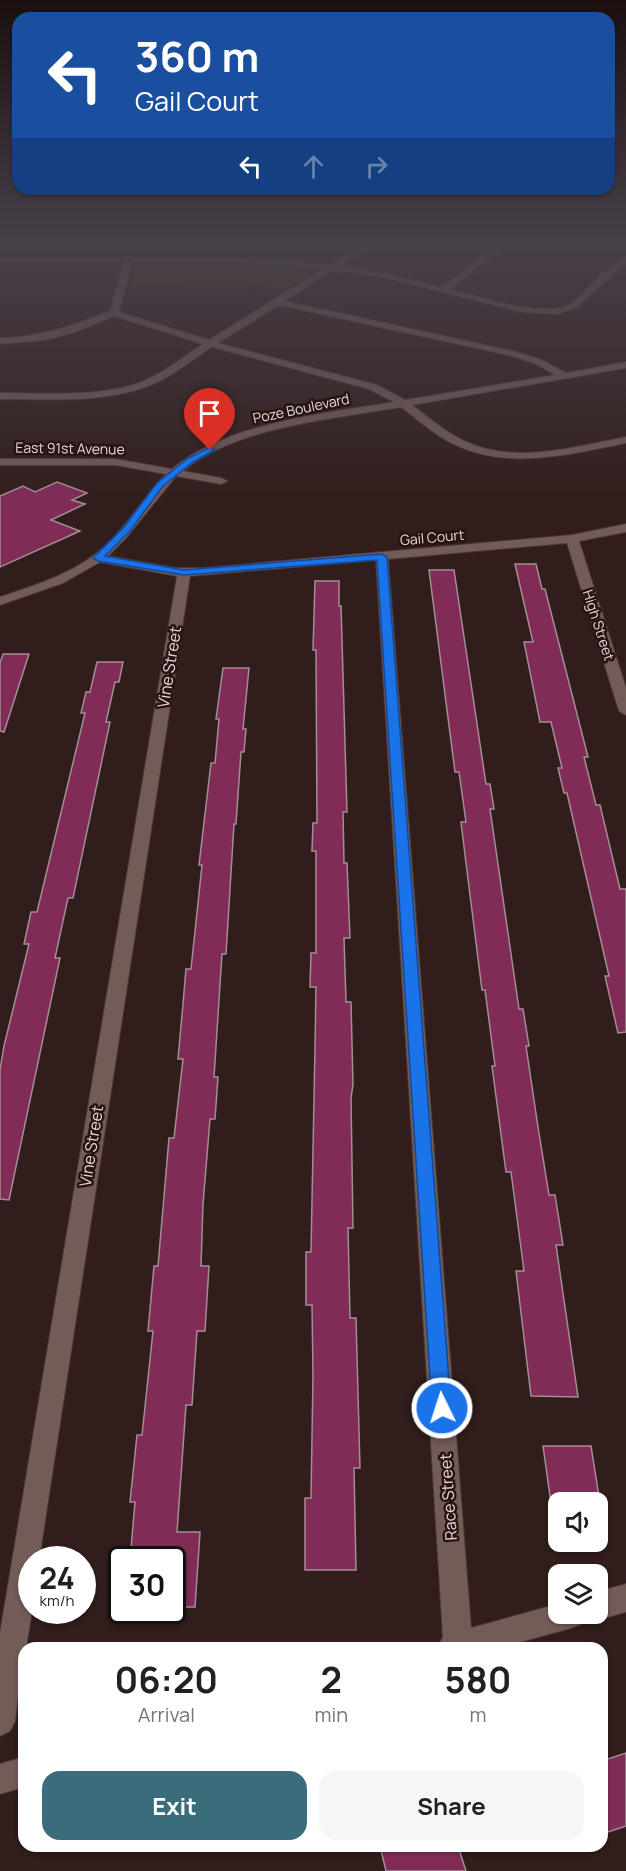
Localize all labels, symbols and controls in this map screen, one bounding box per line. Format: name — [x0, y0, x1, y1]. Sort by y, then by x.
text: 360 m — [135, 27, 259, 85]
icon: left — [36, 36, 114, 114]
text: Gail Court — [135, 82, 259, 119]
icon: left — [234, 150, 267, 183]
icon: ahead — [297, 150, 330, 183]
icon: right — [360, 150, 393, 183]
pin — [184, 388, 235, 450]
street label: Poze Boulevard — [251, 388, 351, 428]
icon: arrive — [193, 397, 226, 430]
street label: East 91st Avenue — [15, 438, 125, 458]
street label: Gail Court — [399, 525, 465, 549]
street label: High Street — [579, 587, 619, 663]
street label: Vine Street — [152, 625, 186, 709]
street label: Vine Street — [74, 1104, 108, 1188]
position arrow — [410, 1376, 474, 1440]
street label: Race Street — [434, 1453, 462, 1541]
map controls — [548, 1492, 608, 1624]
button: sound — [548, 1492, 608, 1552]
speed limit sign: 30 — [108, 1546, 186, 1624]
text: 24 — [39, 1557, 75, 1598]
button: layers — [548, 1564, 608, 1624]
text: km/h — [40, 1590, 74, 1611]
text: 06:20 — [115, 1655, 218, 1704]
text: 2 — [321, 1655, 342, 1704]
text: 580 — [445, 1655, 511, 1704]
text: Arrival — [138, 1701, 195, 1728]
text: min — [315, 1701, 348, 1728]
text: m — [470, 1701, 487, 1728]
button: Exit — [42, 1771, 307, 1840]
button: Share — [319, 1771, 584, 1840]

